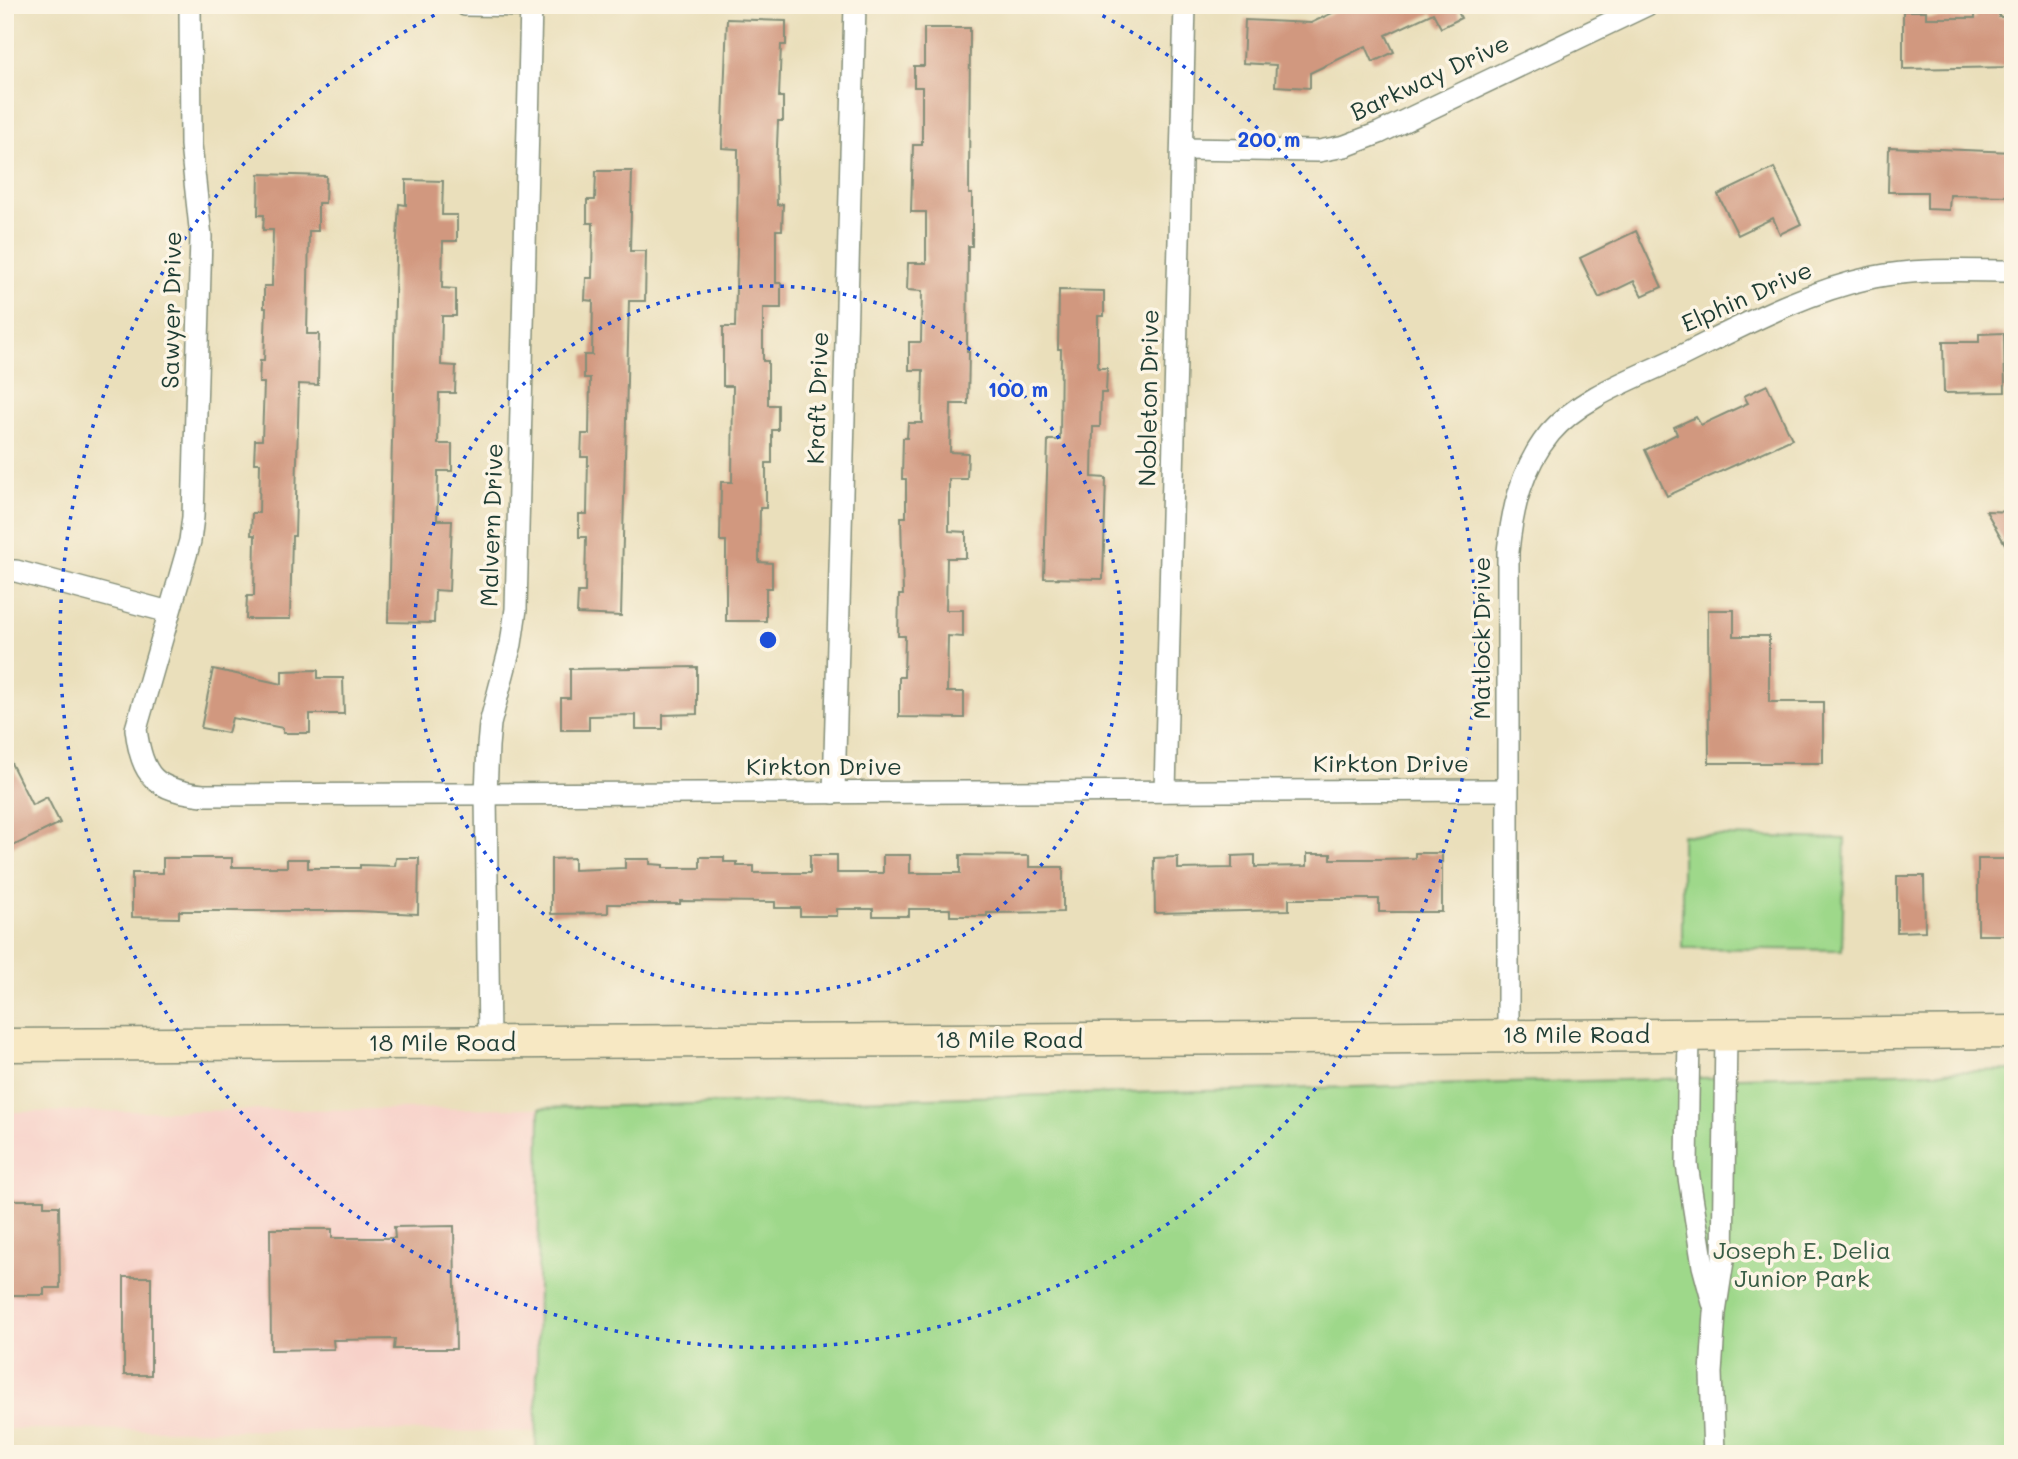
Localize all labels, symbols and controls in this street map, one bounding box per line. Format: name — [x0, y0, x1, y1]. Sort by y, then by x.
street label: Barkway Drive — [1345, 26, 1514, 127]
text: 200 m — [1238, 125, 1300, 152]
street label: Sawyer Drive — [154, 231, 187, 389]
street label: Elphin Drive — [1676, 253, 1817, 338]
street label: Nobleton Drive — [1130, 309, 1165, 487]
street label: Kraft Drive — [799, 331, 834, 465]
text: 100 m — [988, 375, 1048, 402]
street label: Malvern Drive — [472, 442, 509, 608]
street label: Matlock Drive — [1465, 557, 1496, 719]
centre of rings — [756, 628, 780, 652]
street label: Kirkton Drive — [1313, 747, 1469, 778]
street label: Kirkton Drive — [746, 750, 902, 781]
street label: 18 Mile Road — [1502, 1018, 1650, 1049]
street label: 18 Mile Road — [935, 1023, 1083, 1054]
street label: 18 Mile Road — [368, 1026, 516, 1057]
park label: Joseph E. Delia Junior Park — [1713, 1234, 1891, 1293]

